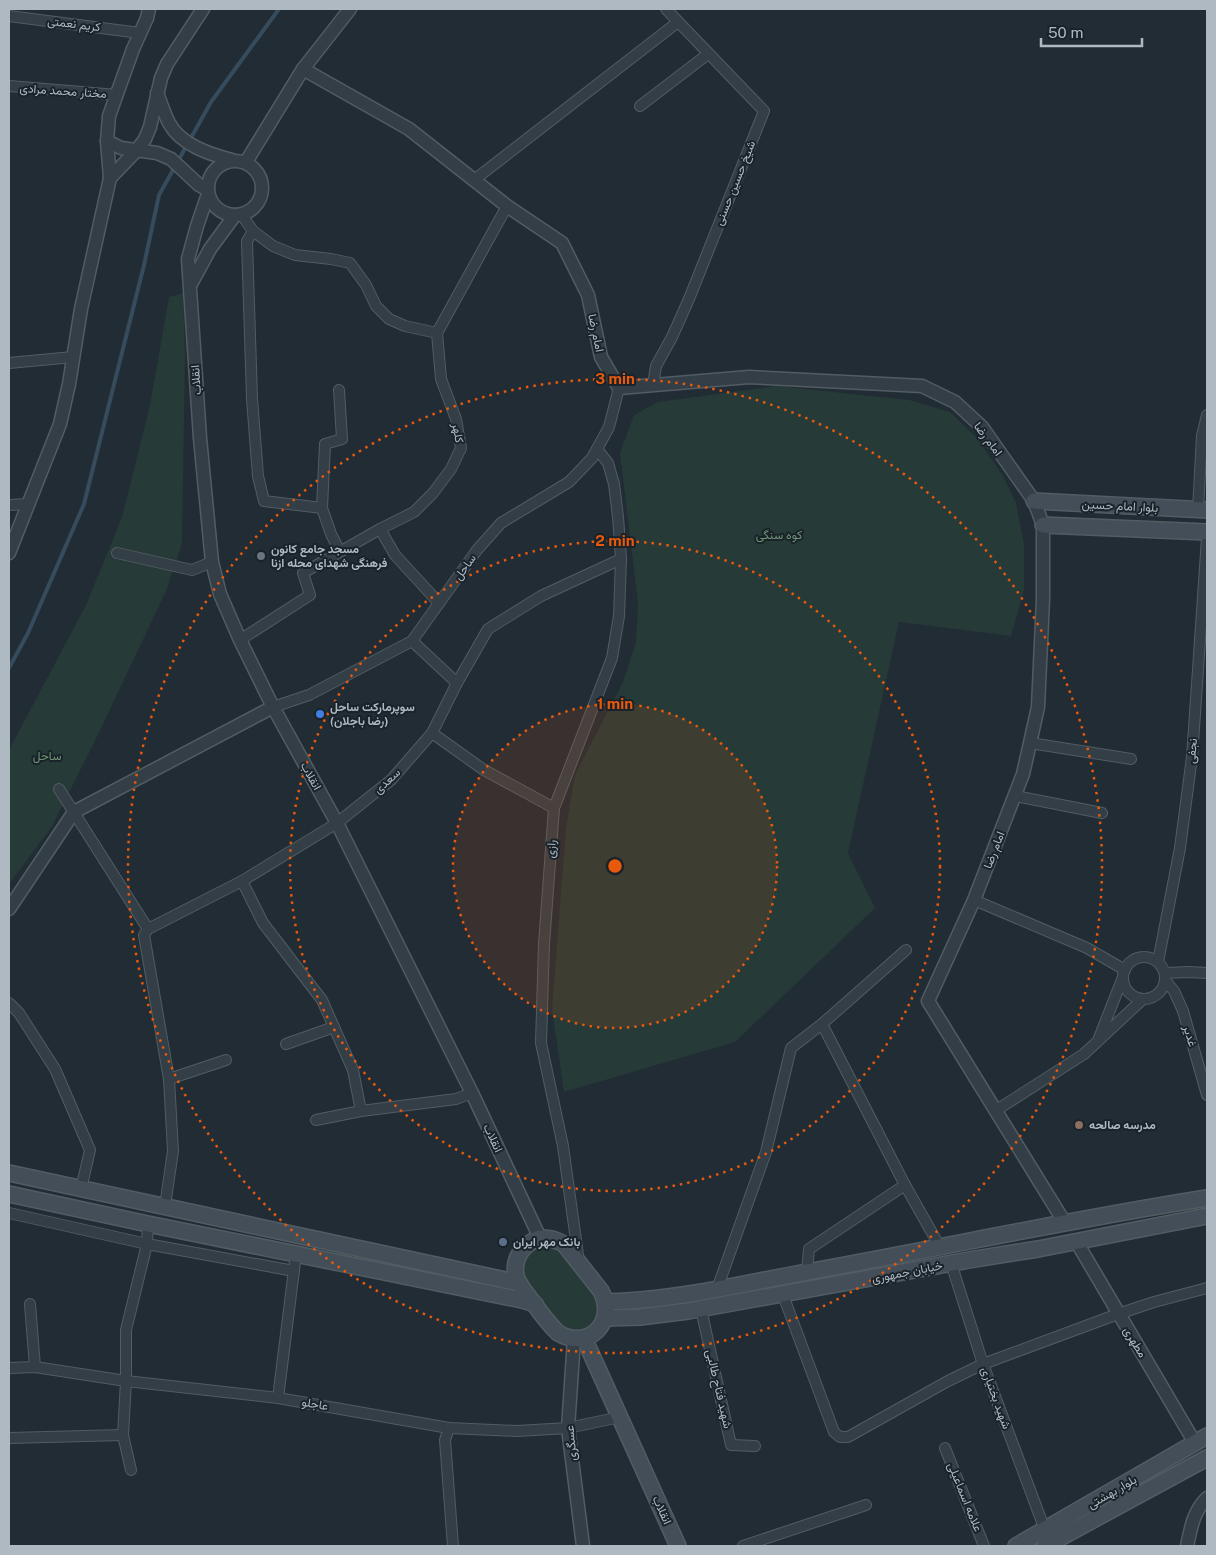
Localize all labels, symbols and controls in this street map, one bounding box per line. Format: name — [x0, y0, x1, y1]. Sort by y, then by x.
street label: کریم نعمتی — [46, 14, 101, 35]
scale bar — [1041, 15, 1142, 47]
text: 50 m — [1048, 24, 1083, 41]
street label: مختار محمد مرادی — [19, 81, 107, 102]
street label: شیخ حسین حسنی — [712, 139, 760, 228]
street label: امام رضا — [584, 313, 607, 354]
street label: انقلاب — [188, 365, 204, 395]
text: 3 min — [595, 370, 635, 387]
street label: امام رضا — [970, 419, 1005, 459]
street label: کلهر — [448, 421, 467, 444]
street label: بلوار امام حسین — [1081, 497, 1159, 516]
park label: کوه سنگی — [756, 528, 802, 543]
text: 2 min — [595, 532, 635, 549]
place label: مسجد جامع کانون فرهنگی شهدای محله ازنا — [271, 542, 388, 571]
marker: مسجد جامع کانون فرهنگی شهدای محله ازنا — [255, 550, 267, 562]
street label: ساحل — [451, 551, 480, 583]
text: 1 min — [597, 695, 633, 712]
place label: سوپرمارکت ساحل (رضا باجلان) — [330, 700, 415, 729]
marker: سوپرمارکت ساحل (رضا باجلان) — [314, 708, 326, 720]
street label: نجفی — [1184, 738, 1201, 764]
park label: ساحل — [33, 749, 61, 764]
street label: انقلاب — [298, 760, 324, 792]
street label: سعدی — [371, 765, 404, 797]
street label: امام رضا — [981, 829, 1008, 871]
street label: رازی — [543, 839, 560, 859]
centre of rings — [606, 857, 624, 875]
street label: غدیر — [1179, 1023, 1200, 1049]
place label: مدرسه صالحه — [1089, 1118, 1156, 1133]
marker: مدرسه صالحه — [1073, 1119, 1085, 1131]
street label: انقلاب — [480, 1121, 506, 1155]
place label: بانک مهر ایران — [513, 1235, 581, 1250]
marker: بانک مهر ایران — [497, 1236, 509, 1248]
street label: خیابان جمهوری — [870, 1258, 944, 1287]
street label: مطهری — [1119, 1324, 1150, 1361]
street label: شهید فتاح طالبی — [701, 1348, 735, 1430]
street label: شهید بختیاری — [977, 1365, 1014, 1431]
street label: عاجلو — [301, 1395, 329, 1414]
street label: عسگری — [562, 1425, 581, 1461]
street label: علامه اسماعیلی — [944, 1460, 985, 1534]
street label: بلوار بهشتی — [1085, 1472, 1139, 1512]
street label: انقلاب — [650, 1493, 674, 1527]

